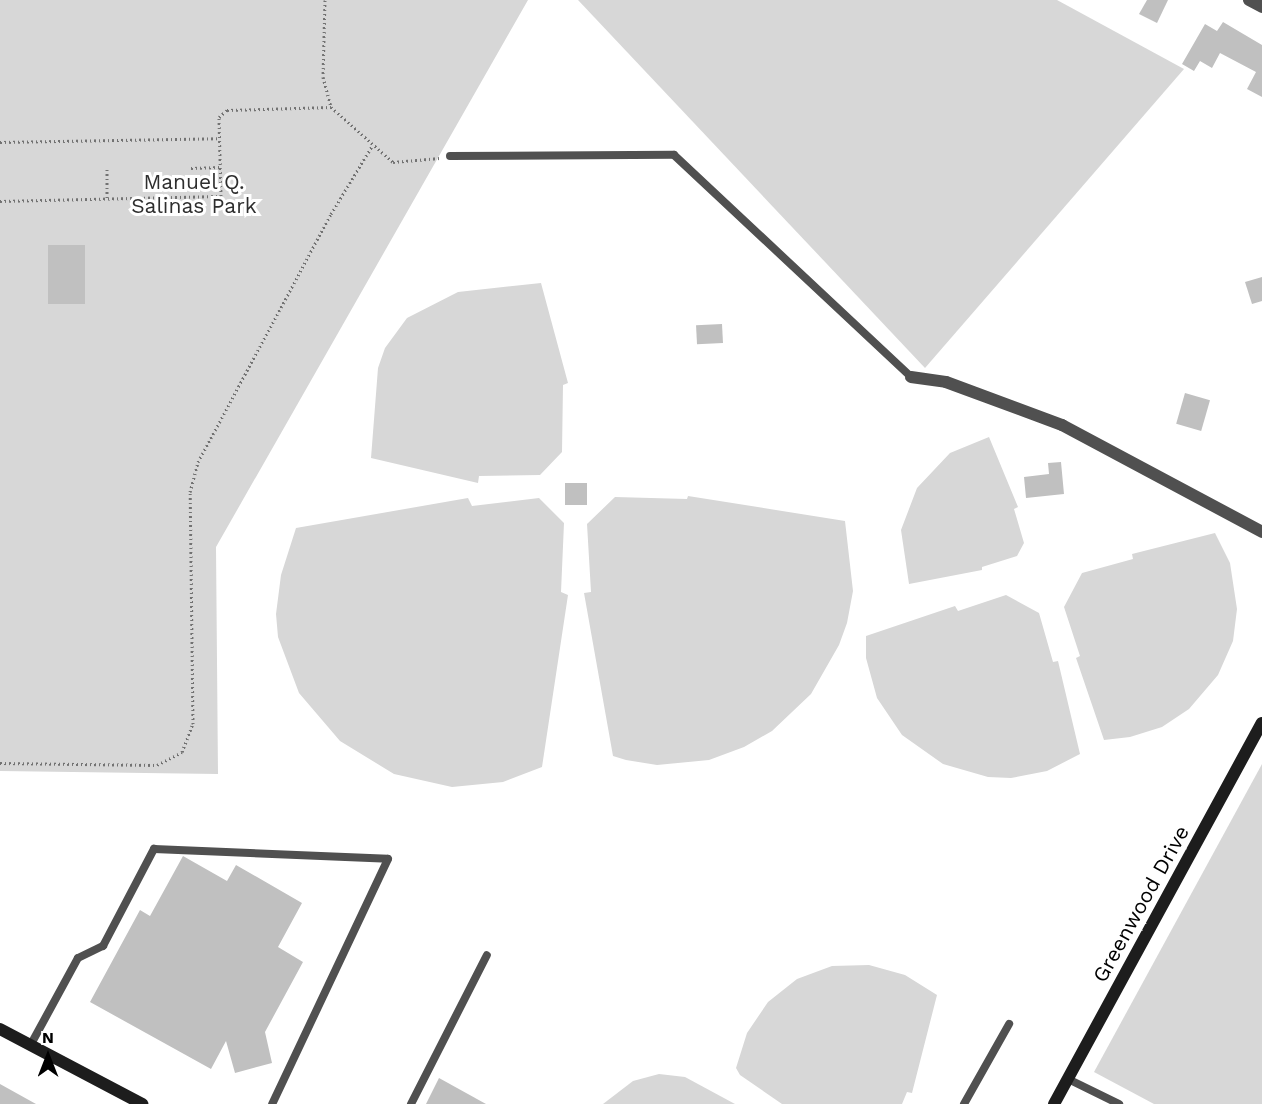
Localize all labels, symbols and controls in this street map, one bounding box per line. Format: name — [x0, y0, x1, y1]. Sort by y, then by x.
park label: Manuel Q. Salinas Park — [131, 169, 257, 219]
street label: Greenwood Drive — [1087, 821, 1195, 987]
north arrow — [18, 1026, 78, 1086]
text: N — [42, 1028, 54, 1047]

